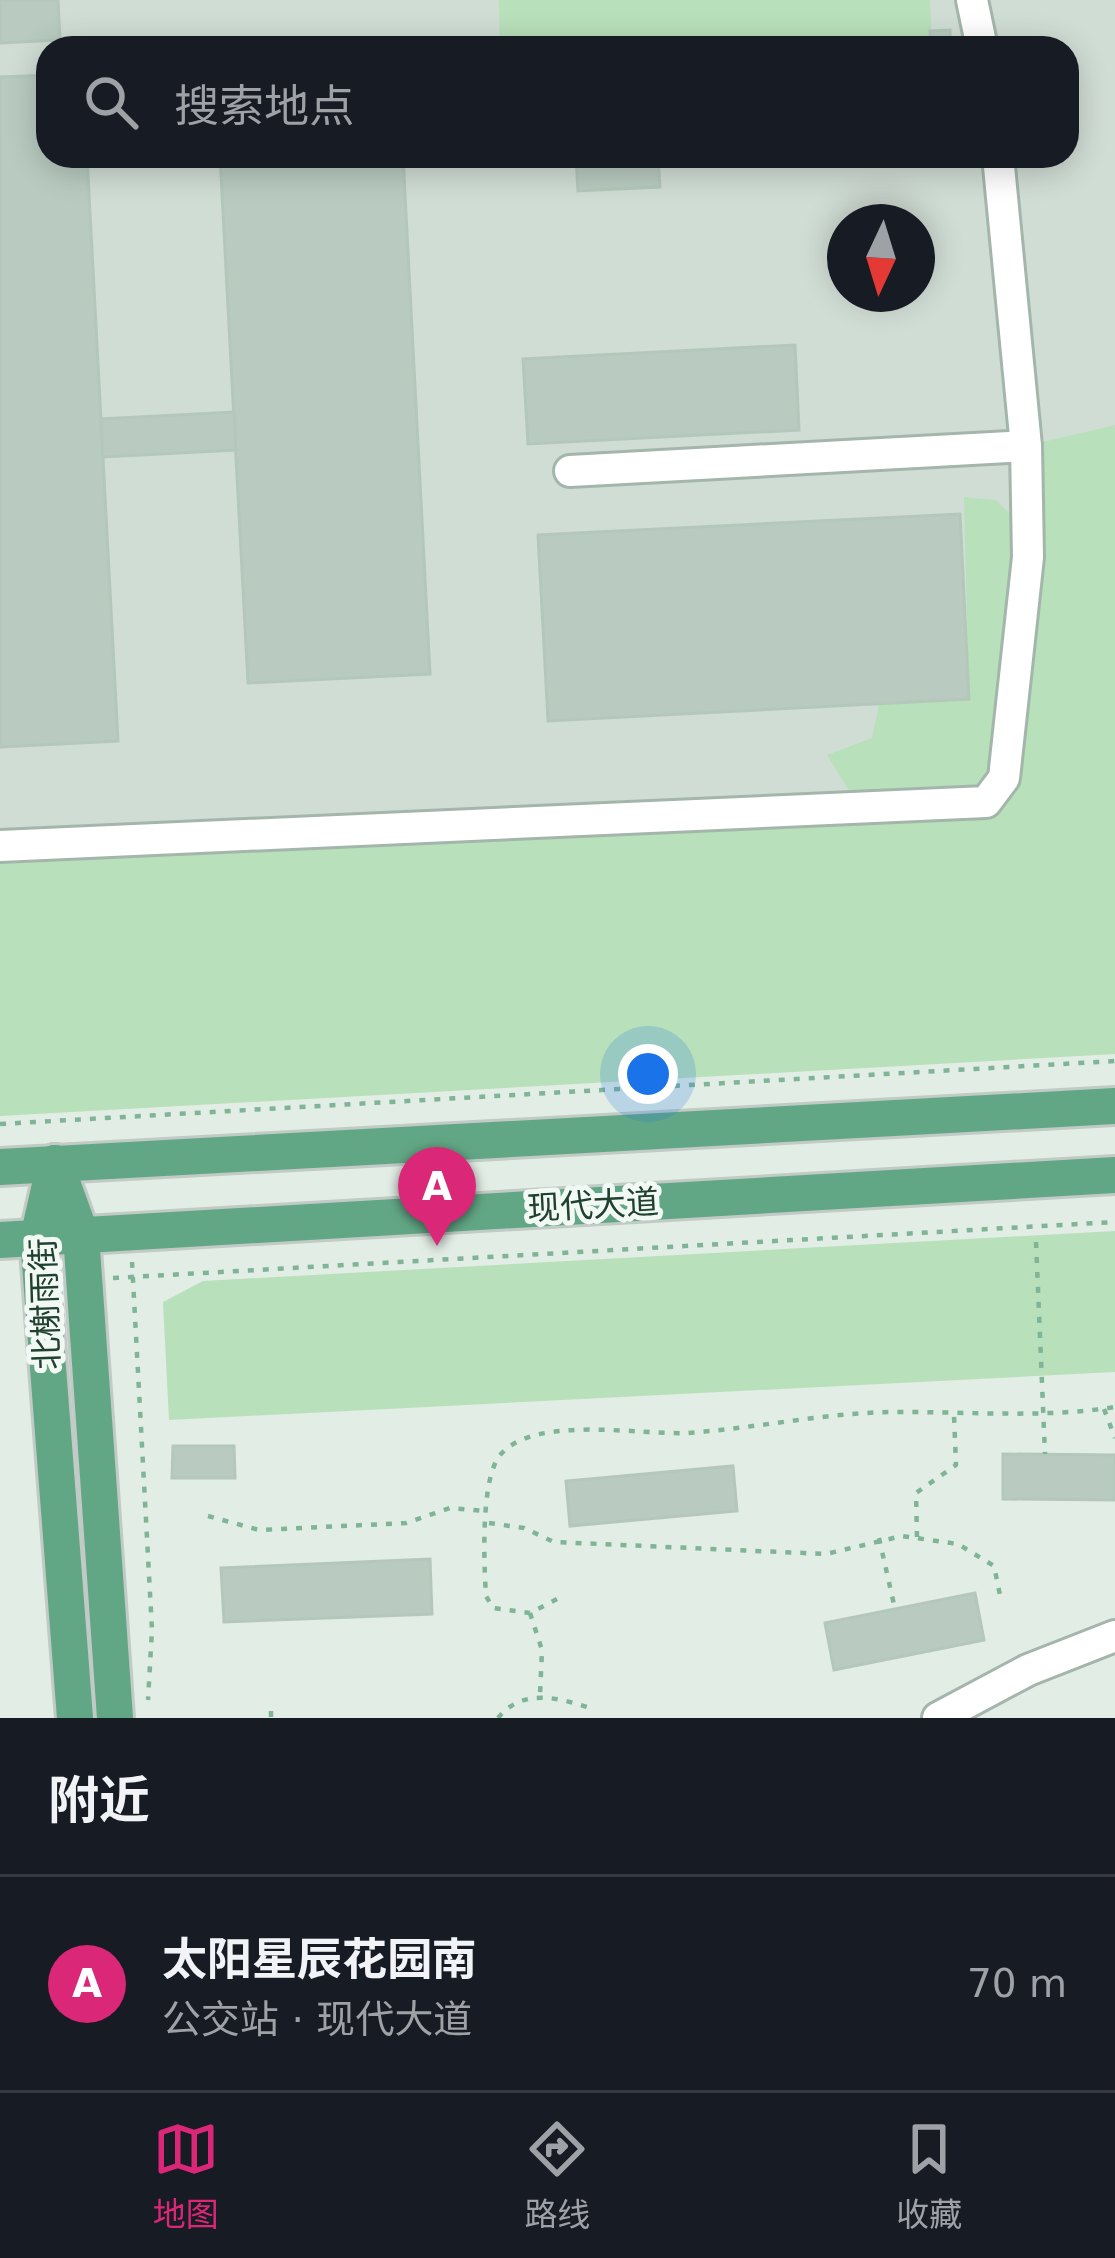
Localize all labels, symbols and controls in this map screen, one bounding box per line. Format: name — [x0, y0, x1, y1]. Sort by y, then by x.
search box — [36, 36, 1079, 168]
icon: search — [78, 69, 144, 135]
text: 搜索地点 — [174, 80, 354, 133]
north arrow — [827, 204, 935, 312]
your location — [618, 1044, 678, 1104]
pin: A — [398, 1147, 476, 1246]
street label: 现代大道 — [526, 1182, 660, 1228]
street label: 北榭雨街 — [23, 1237, 67, 1371]
text: 附近 — [48, 1771, 150, 1830]
text: 太阳星辰花园南 — [162, 1933, 477, 1986]
text: A — [72, 1961, 102, 2006]
text: 70 m — [967, 1961, 1067, 2006]
text: 公交站 · 现代大道 — [162, 1997, 472, 2042]
tab: 地图 — [153, 2116, 219, 2236]
tab: 路线 — [524, 2116, 590, 2236]
tab: 收藏 — [896, 2116, 962, 2236]

